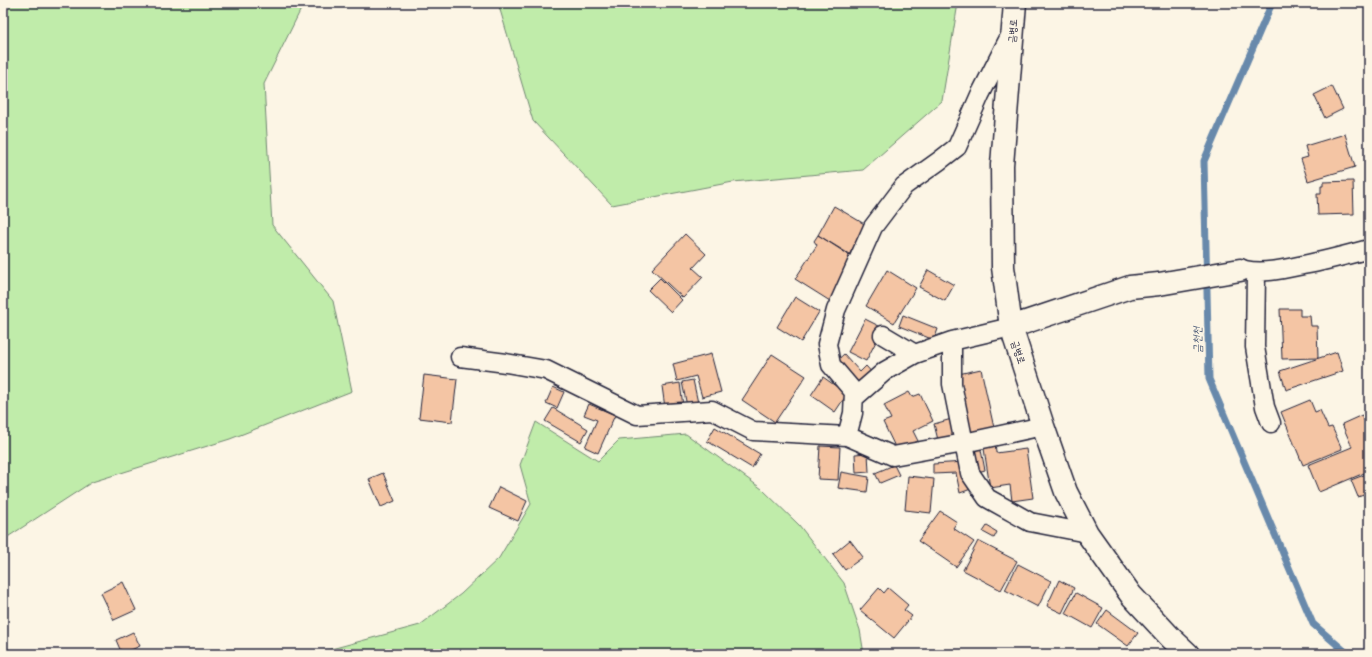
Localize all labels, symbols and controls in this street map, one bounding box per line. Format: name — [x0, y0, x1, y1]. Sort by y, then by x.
street label: 금병로 — [1004, 18, 1022, 44]
water label: 금천천 — [1189, 325, 1207, 353]
street label: 금병로 — [1007, 338, 1029, 366]

